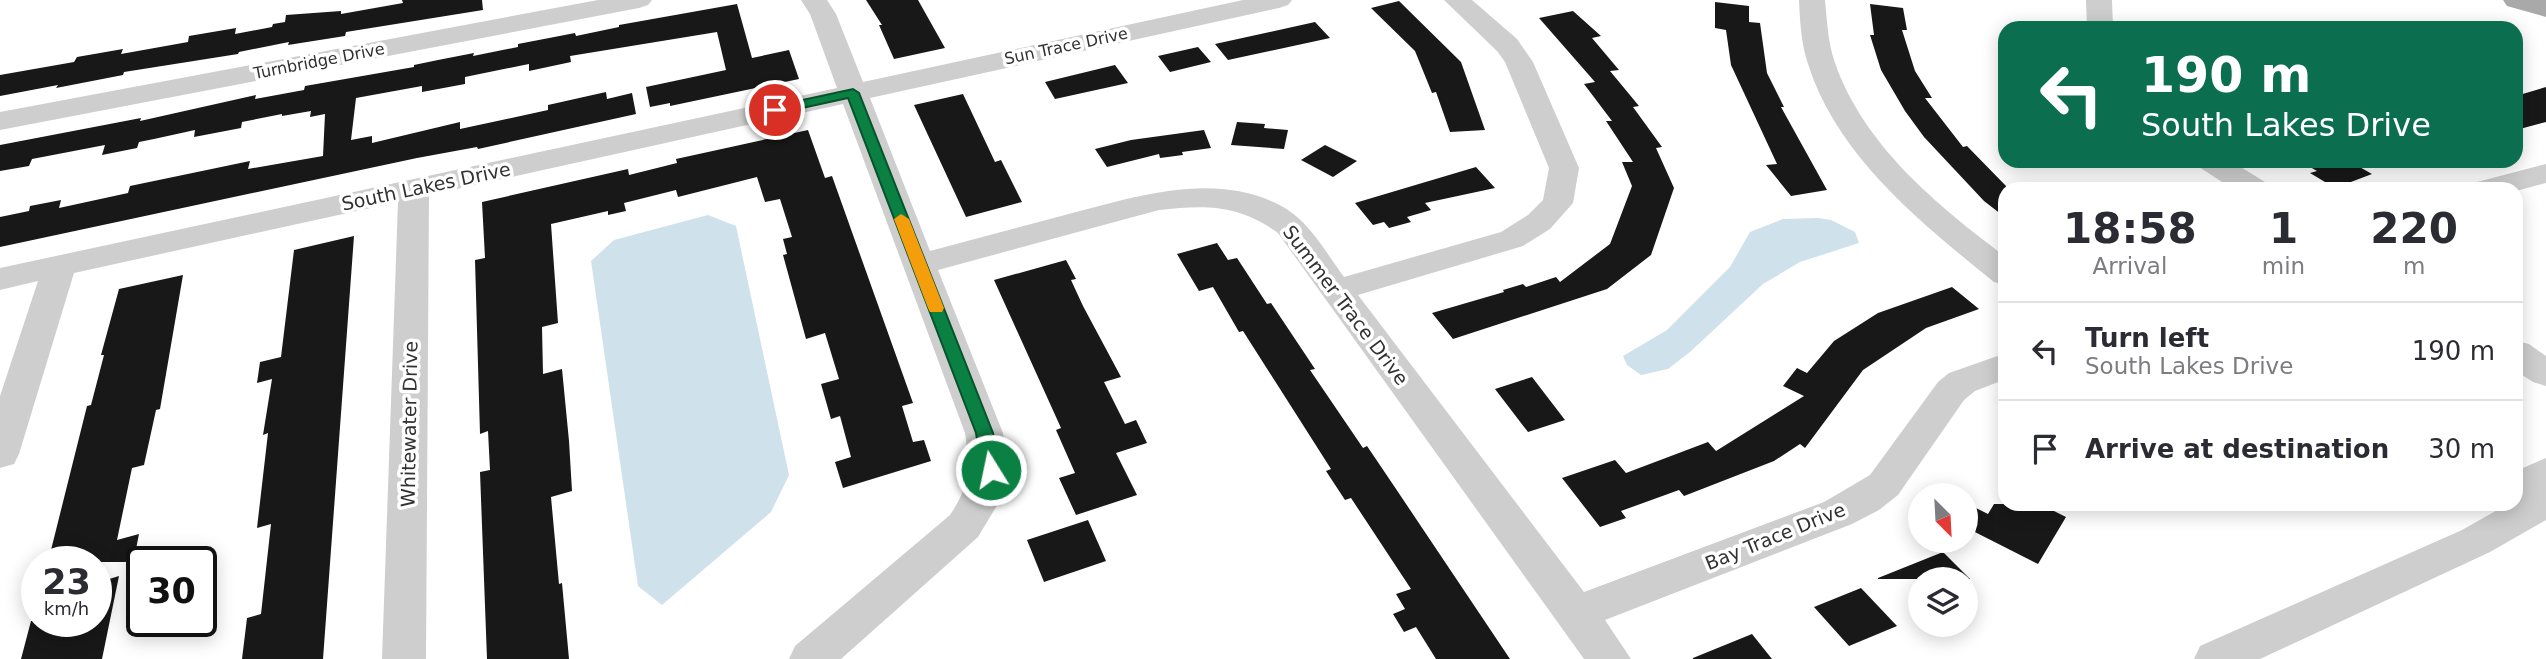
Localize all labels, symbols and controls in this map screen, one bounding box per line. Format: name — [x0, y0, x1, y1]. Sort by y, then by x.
street label: Sun Trace Drive — [1003, 24, 1129, 68]
street label: Turnbridge Drive — [251, 39, 386, 83]
text: 190 m — [2141, 47, 2311, 104]
icon: left — [2026, 49, 2117, 140]
pin — [745, 80, 805, 140]
icon: arrive — [756, 91, 794, 129]
text: South Lakes Drive — [2141, 106, 2431, 144]
street label: South Lakes Drive — [340, 157, 512, 215]
text: 18:58 — [2063, 204, 2197, 253]
text: 1 — [2269, 204, 2298, 253]
text: 220 — [2370, 204, 2458, 253]
street label: Summer Trace Drive — [1279, 221, 1413, 389]
text: Arrival — [2093, 253, 2167, 279]
text: min — [2262, 253, 2305, 279]
text: m — [2403, 253, 2425, 279]
text: Turn left — [2085, 323, 2209, 353]
icon: left — [2026, 332, 2064, 370]
text: 190 m — [2412, 336, 2495, 366]
street label: Whitewater Drive — [397, 341, 421, 507]
text: South Lakes Drive — [2085, 353, 2293, 379]
icon: arrive — [2026, 430, 2064, 468]
position arrow — [954, 433, 1028, 507]
text: Arrive at destination — [2085, 434, 2389, 464]
text: 30 m — [2428, 434, 2495, 464]
north arrow — [1908, 483, 1978, 553]
map controls — [1908, 483, 1978, 637]
street label: Bay Trace Drive — [1702, 498, 1848, 574]
speed limit sign: 30 — [126, 546, 217, 637]
text: 23 — [42, 562, 91, 602]
button: layers — [1908, 567, 1978, 637]
text: km/h — [44, 598, 89, 619]

